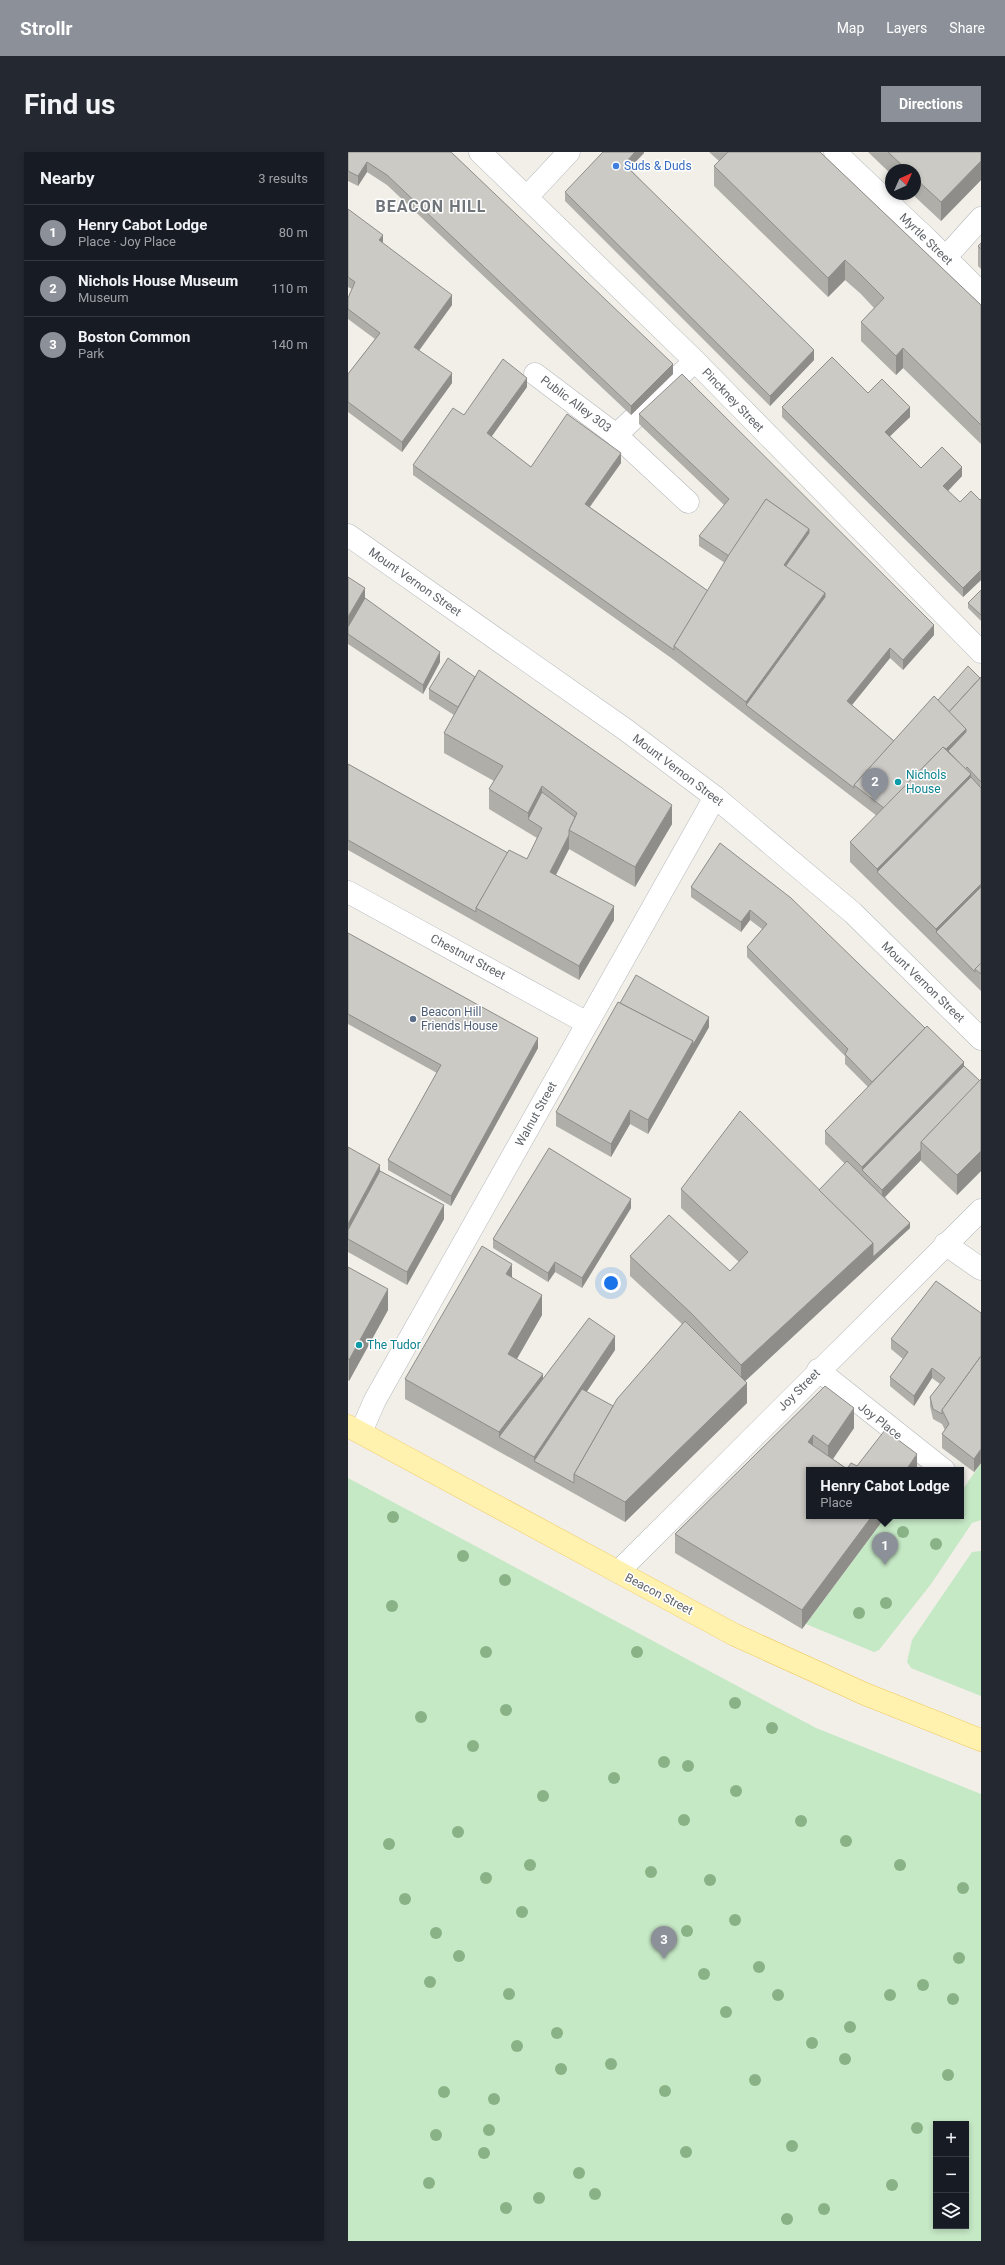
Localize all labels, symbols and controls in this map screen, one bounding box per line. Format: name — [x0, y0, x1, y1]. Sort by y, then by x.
text: Strollr — [20, 17, 73, 40]
text: Map — [837, 20, 864, 36]
text: Layers — [886, 20, 927, 36]
text: Share — [949, 20, 985, 36]
button: Directions — [881, 86, 981, 122]
text: Find us — [24, 88, 115, 121]
place label: Suds & Duds — [624, 159, 692, 173]
marker: Suds & Duds — [611, 161, 621, 171]
north arrow — [885, 164, 921, 200]
text: Nearby — [40, 168, 95, 188]
text: 3 results — [258, 171, 308, 186]
district label: BEACON HILL — [376, 197, 486, 216]
street label: Myrtle Street — [897, 210, 955, 268]
text: Henry Cabot Lodge — [78, 216, 207, 234]
text: 1 — [49, 225, 57, 240]
text: 80 m — [279, 225, 308, 240]
text: Place · Joy Place — [78, 234, 176, 249]
text: Nichols House Museum — [78, 272, 238, 290]
text: 2 — [49, 281, 57, 296]
text: 110 m — [271, 281, 308, 296]
text: Museum — [78, 290, 129, 305]
text: Boston Common — [78, 328, 190, 346]
text: 3 — [49, 337, 57, 352]
text: 140 m — [271, 337, 308, 352]
text: Park — [78, 346, 104, 361]
street label: Pinckney Street — [699, 365, 767, 435]
street label: Public Alley 303 — [538, 373, 614, 435]
street label: Mount Vernon Street — [366, 545, 464, 619]
street label: Mount Vernon Street — [630, 731, 726, 809]
pin: 2 — [862, 768, 888, 801]
place label: Nichols House — [906, 768, 946, 796]
marker: Nichols House — [893, 777, 903, 787]
street label: Chestnut Street — [428, 931, 508, 983]
street label: Mount Vernon Street — [879, 939, 967, 1025]
place label: Beacon Hill Friends House — [421, 1005, 498, 1033]
marker: Beacon Hill Friends House — [408, 1014, 418, 1024]
street label: Walnut Street — [512, 1079, 560, 1149]
your location — [601, 1273, 621, 1293]
place label: The Tudor — [367, 1338, 421, 1352]
marker: The Tudor — [354, 1340, 364, 1350]
street label: Joy Street — [775, 1366, 823, 1414]
street label: Joy Place — [855, 1400, 905, 1442]
popup — [806, 1467, 964, 1519]
text: Henry Cabot Lodge — [820, 1477, 950, 1495]
text: Place — [820, 1495, 853, 1510]
pin: 1 — [872, 1532, 898, 1565]
street label: Beacon Street — [623, 1570, 695, 1618]
pin: 3 — [651, 1926, 677, 1959]
map controls — [933, 2121, 969, 2229]
button: + — [933, 2121, 969, 2157]
button: − — [933, 2157, 969, 2193]
button: layers — [933, 2193, 969, 2229]

